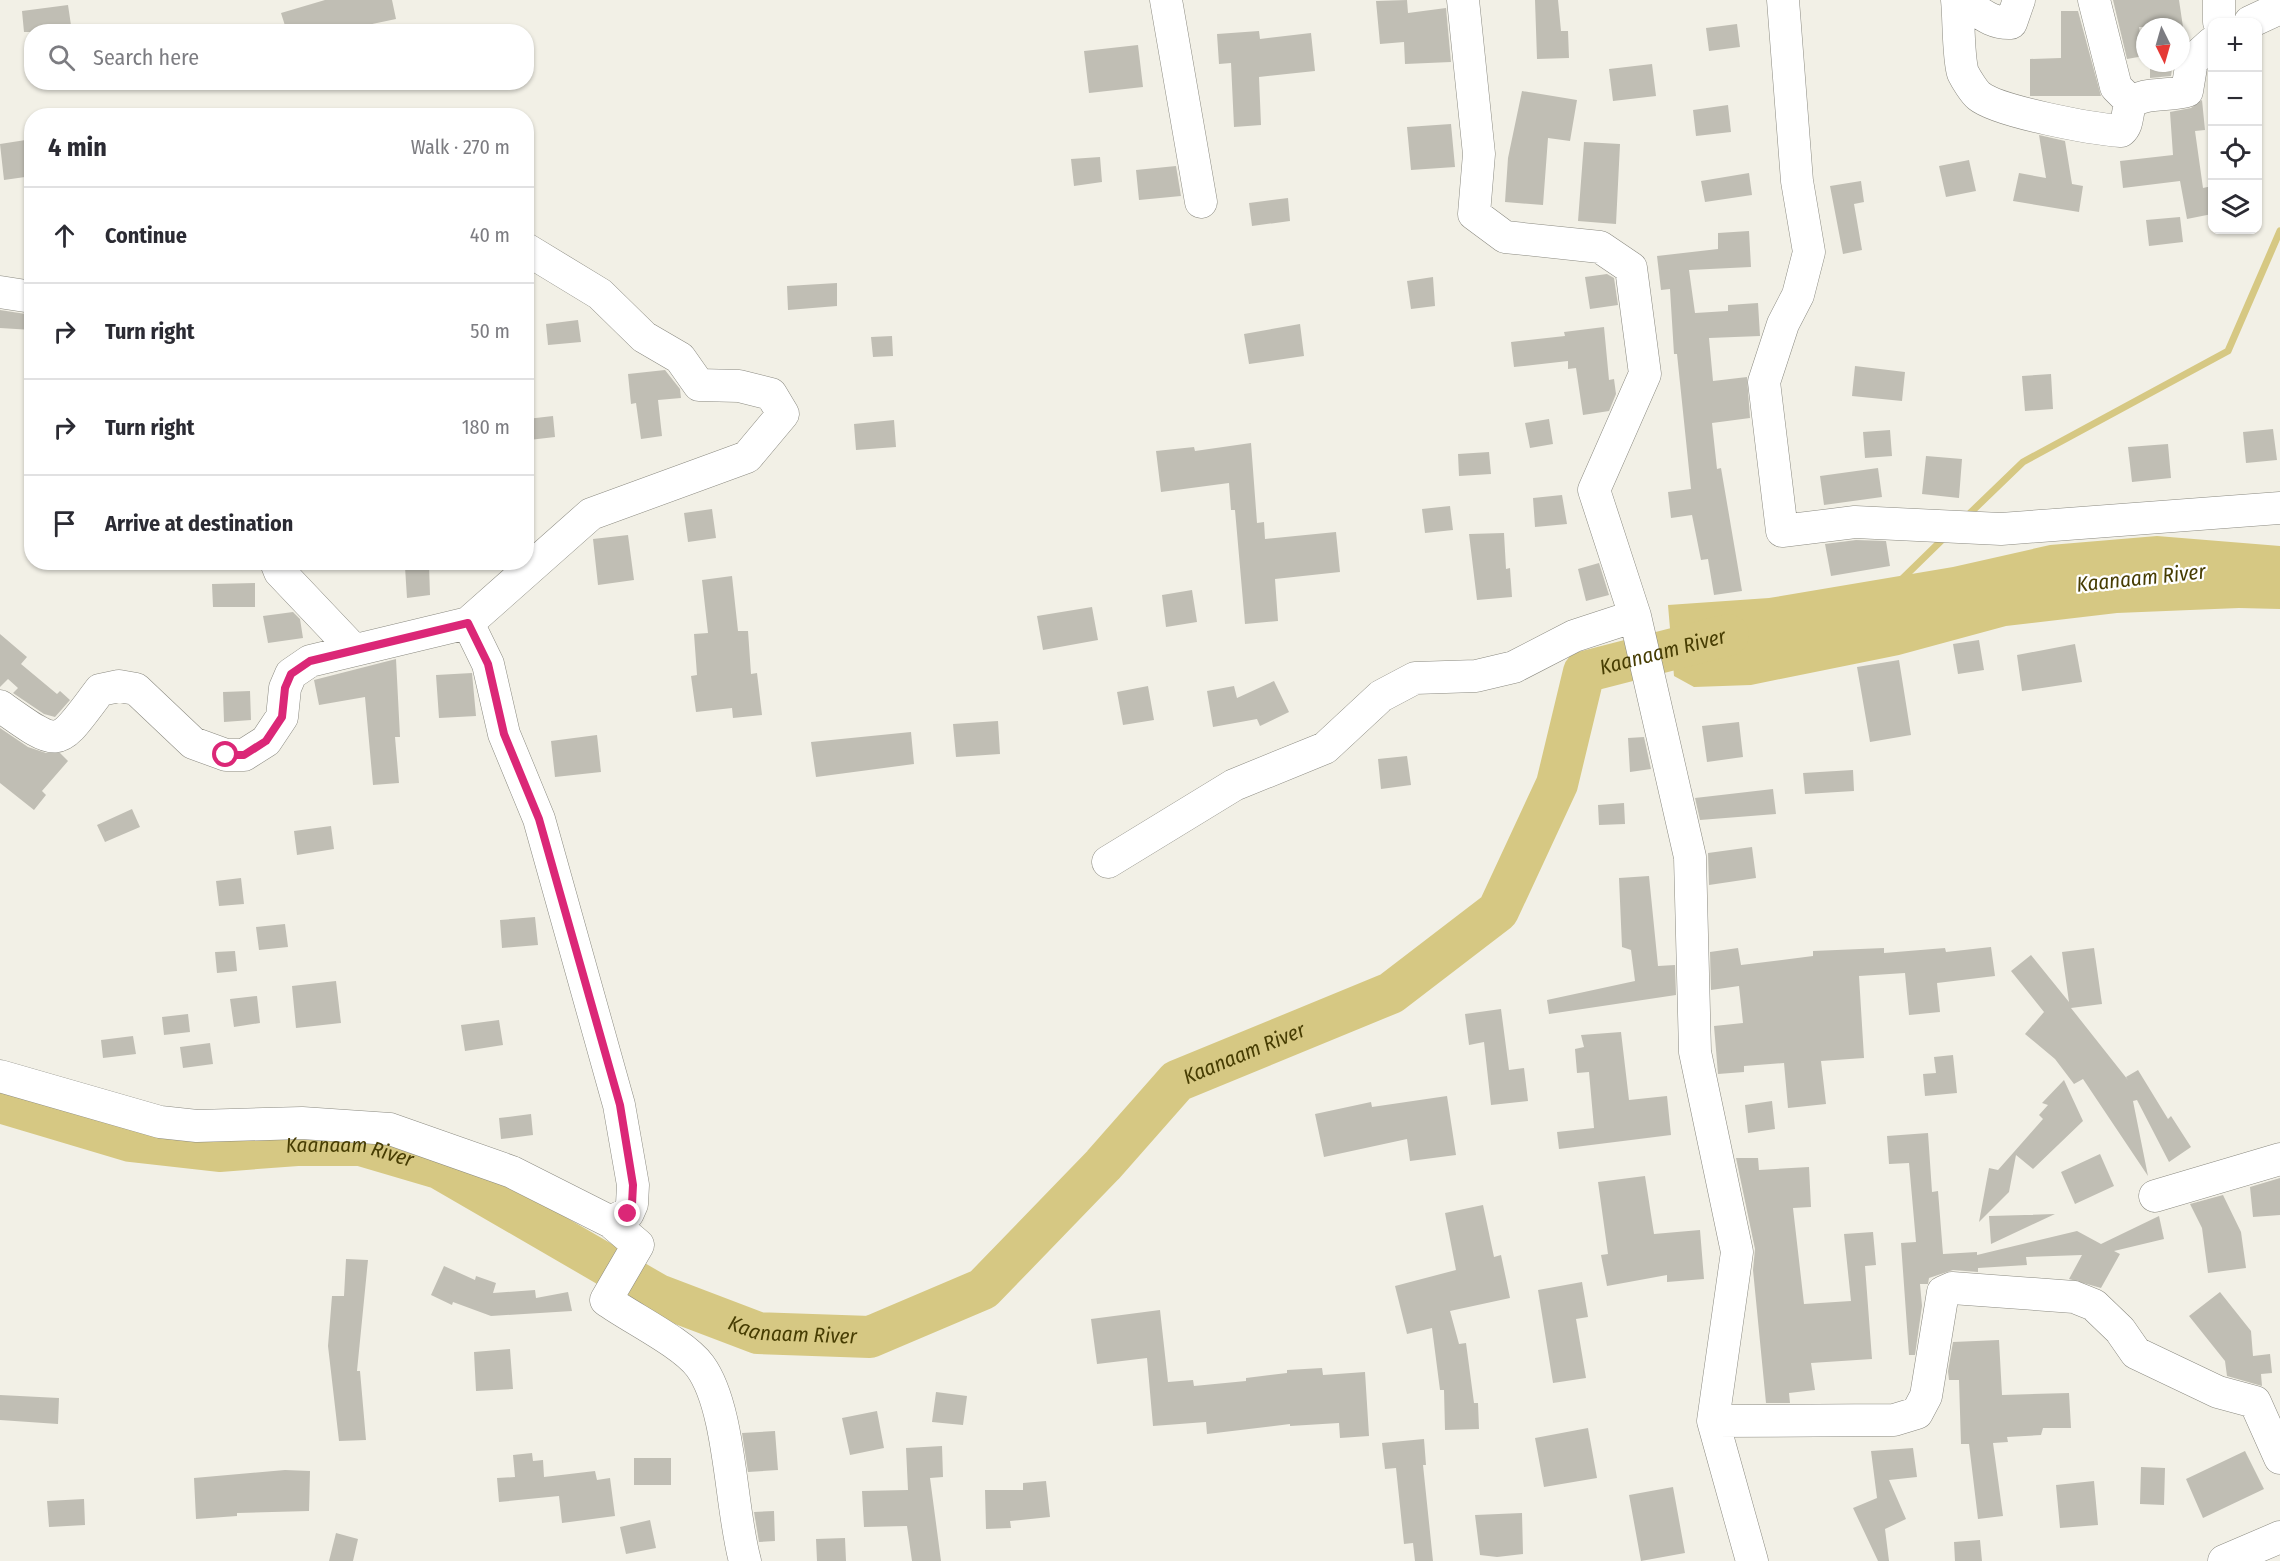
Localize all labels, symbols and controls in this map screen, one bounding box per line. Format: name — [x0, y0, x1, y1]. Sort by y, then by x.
north arrow — [2136, 18, 2190, 72]
map controls — [2208, 18, 2262, 234]
button: + — [2208, 18, 2262, 72]
search box — [24, 24, 534, 90]
icon: search — [45, 41, 78, 74]
text: Search here — [93, 44, 199, 71]
button: − — [2208, 72, 2262, 126]
button: locate — [2208, 126, 2262, 180]
text: 4 min — [48, 132, 107, 163]
text: Walk · 270 m — [411, 135, 510, 159]
button: layers — [2208, 180, 2262, 234]
icon: ahead — [48, 219, 81, 252]
text: Continue — [105, 222, 187, 249]
text: 40 m — [470, 223, 510, 247]
icon: right — [48, 315, 81, 348]
text: Turn right — [105, 318, 194, 345]
text: 50 m — [470, 319, 510, 343]
icon: right — [48, 411, 81, 444]
text: Turn right — [105, 414, 194, 441]
text: 180 m — [462, 415, 510, 439]
icon: arrive — [48, 507, 81, 540]
text: Arrive at destination — [105, 510, 293, 537]
water label: Kaanaam River — [2075, 558, 2207, 598]
water label: Kaanaam River — [1597, 623, 1729, 680]
route start — [212, 741, 238, 767]
water label: Kaanaam River — [1179, 1016, 1310, 1090]
water label: Kaanaam River — [285, 1132, 417, 1173]
route end — [614, 1200, 640, 1226]
water label: Kaanaam River — [725, 1310, 858, 1350]

